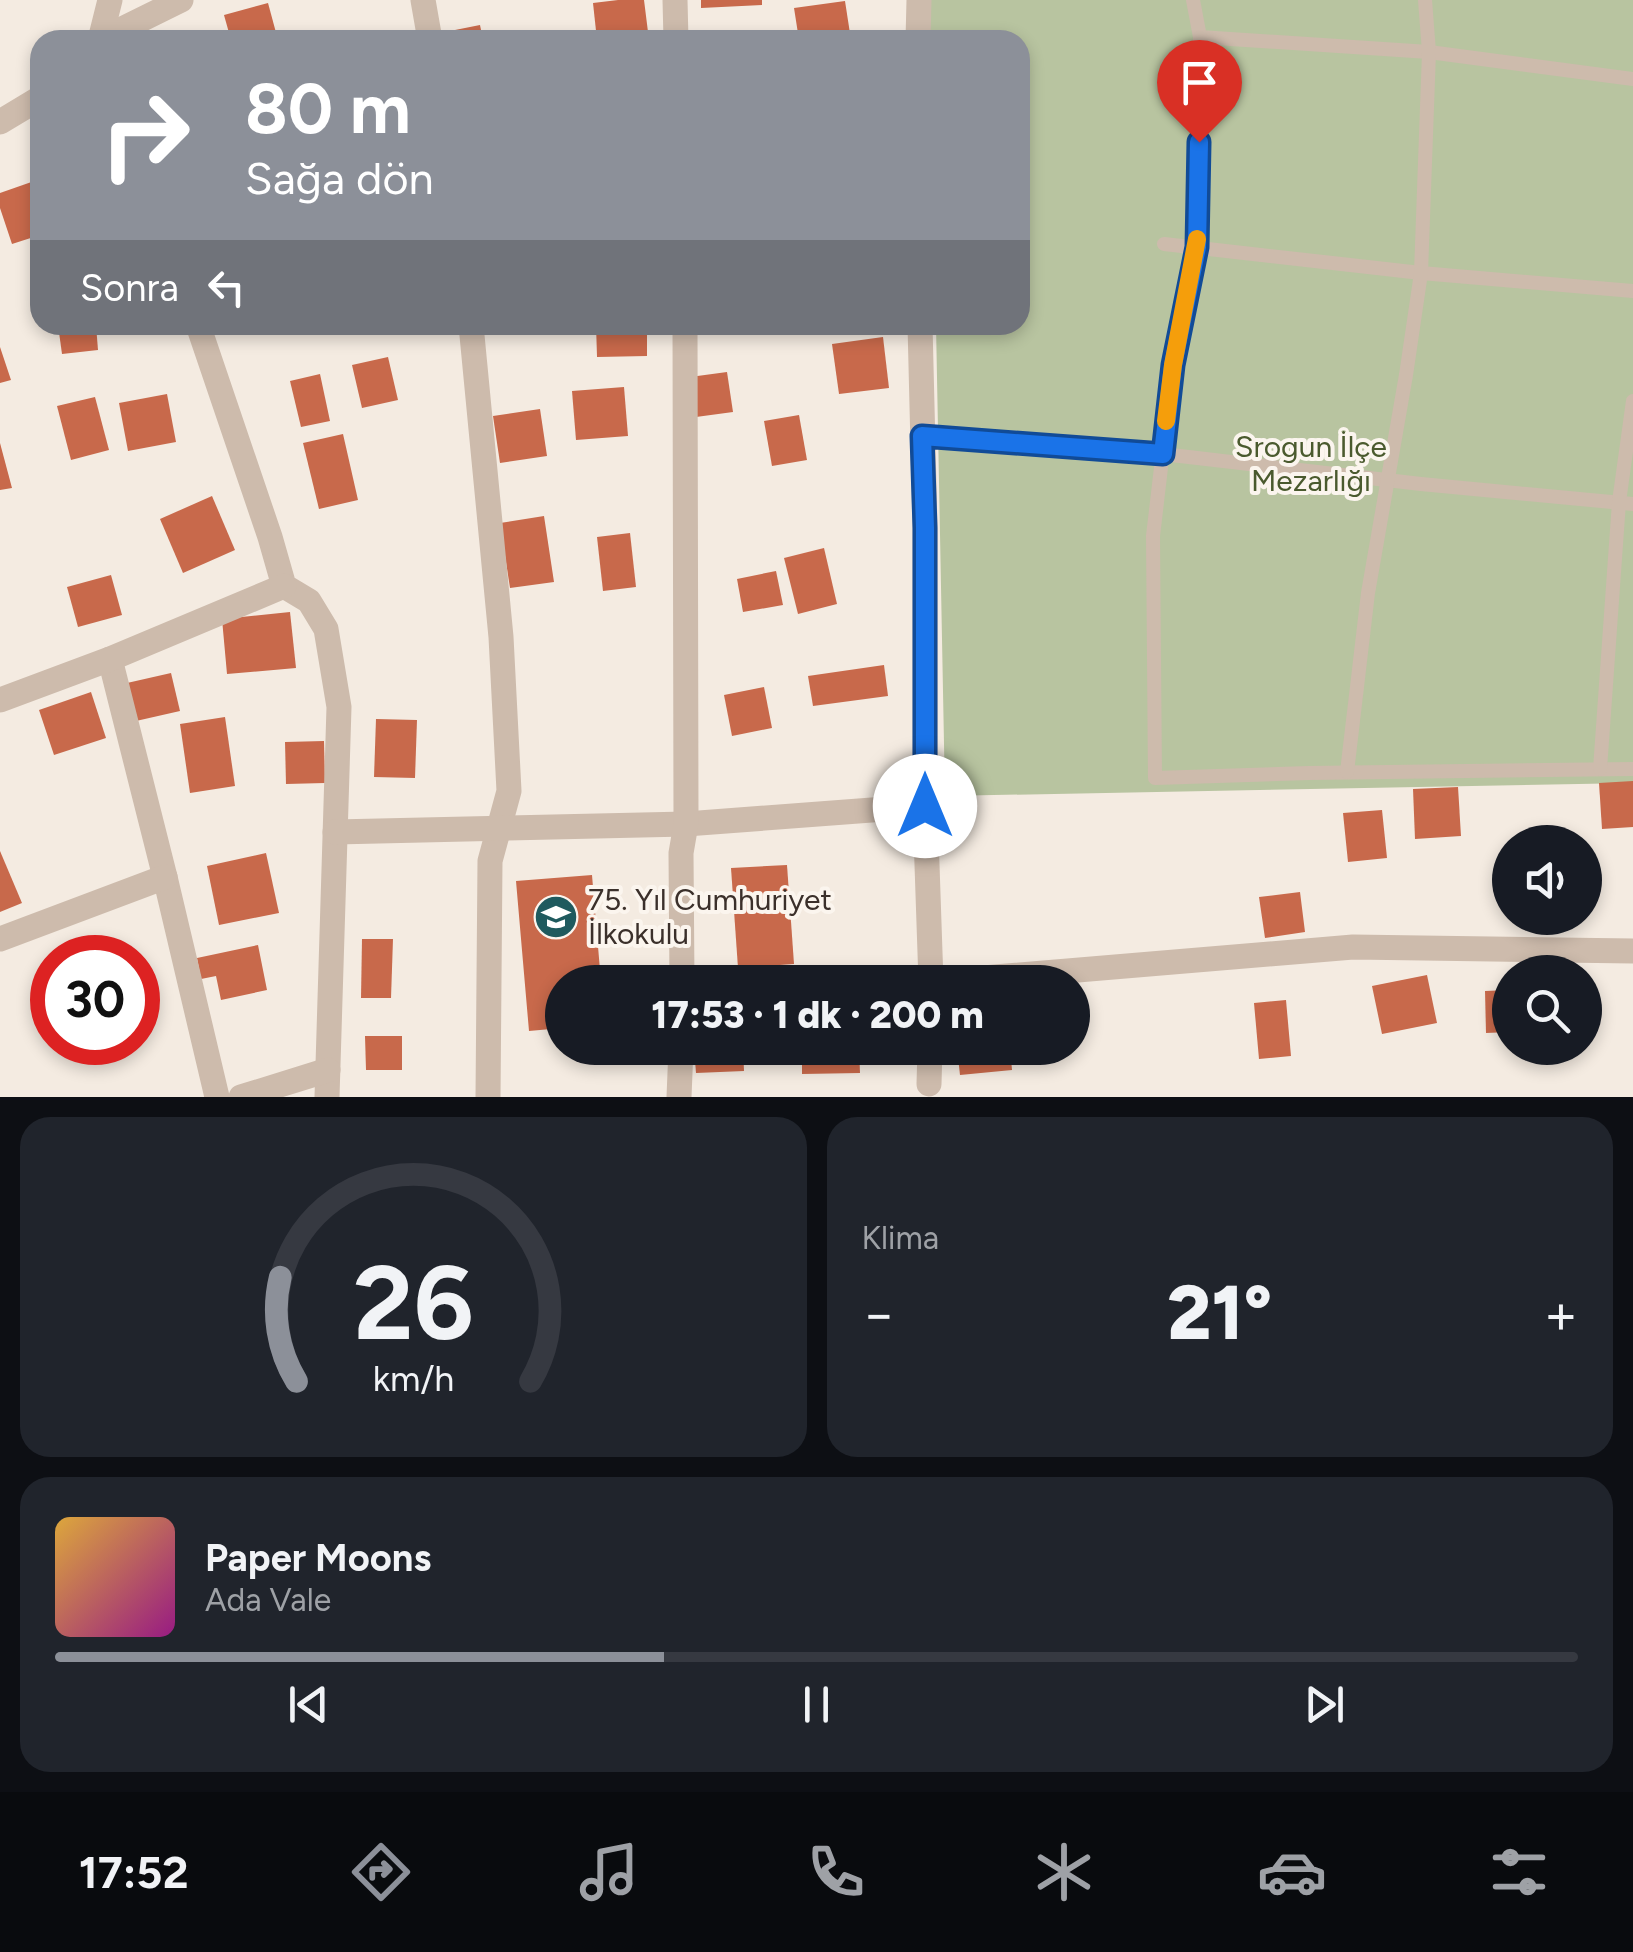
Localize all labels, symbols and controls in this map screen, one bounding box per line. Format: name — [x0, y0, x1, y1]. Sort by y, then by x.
pin — [1157, 40, 1242, 143]
icon: arrive — [1172, 55, 1227, 110]
text: 80 m — [245, 66, 411, 151]
icon: right — [80, 70, 210, 200]
text: Sağa dön — [245, 151, 434, 205]
icon: left — [199, 260, 254, 315]
text: Sonra — [80, 265, 179, 311]
park label: Srogun İlçe Mezarlığı — [1235, 428, 1387, 499]
position arrow — [873, 754, 977, 858]
map controls — [1492, 825, 1602, 1065]
button: sound — [1492, 825, 1602, 935]
place label: 75. Yıl Cumhuriyet İlkokulu — [588, 881, 832, 952]
school or university icon: 75. Yıl Cumhuriyet İlkokulu — [533, 894, 579, 940]
speed limit sign: 30 — [30, 935, 160, 1065]
button: search — [1492, 955, 1602, 1065]
text: 17:53 · 1 dk · 200 m — [651, 992, 984, 1038]
text: Klima — [862, 1219, 939, 1257]
text: 26 — [353, 1240, 474, 1365]
text: 21° — [1167, 1268, 1272, 1358]
text: − — [862, 1281, 896, 1347]
text: + — [1544, 1281, 1578, 1347]
text: km/h — [372, 1357, 454, 1400]
text: Paper Moons — [205, 1535, 431, 1581]
text: Ada Vale — [205, 1581, 331, 1619]
icon: previous — [281, 1677, 336, 1732]
icon: pause — [789, 1677, 844, 1732]
icon: next — [1297, 1677, 1352, 1732]
icon: directions — [346, 1837, 416, 1907]
icon: music — [574, 1837, 644, 1907]
icon: phone — [801, 1837, 871, 1907]
icon: climate — [1029, 1837, 1099, 1907]
icon: car — [1257, 1837, 1327, 1907]
icon: filters — [1484, 1837, 1554, 1907]
text: 17:52 — [79, 1845, 189, 1899]

